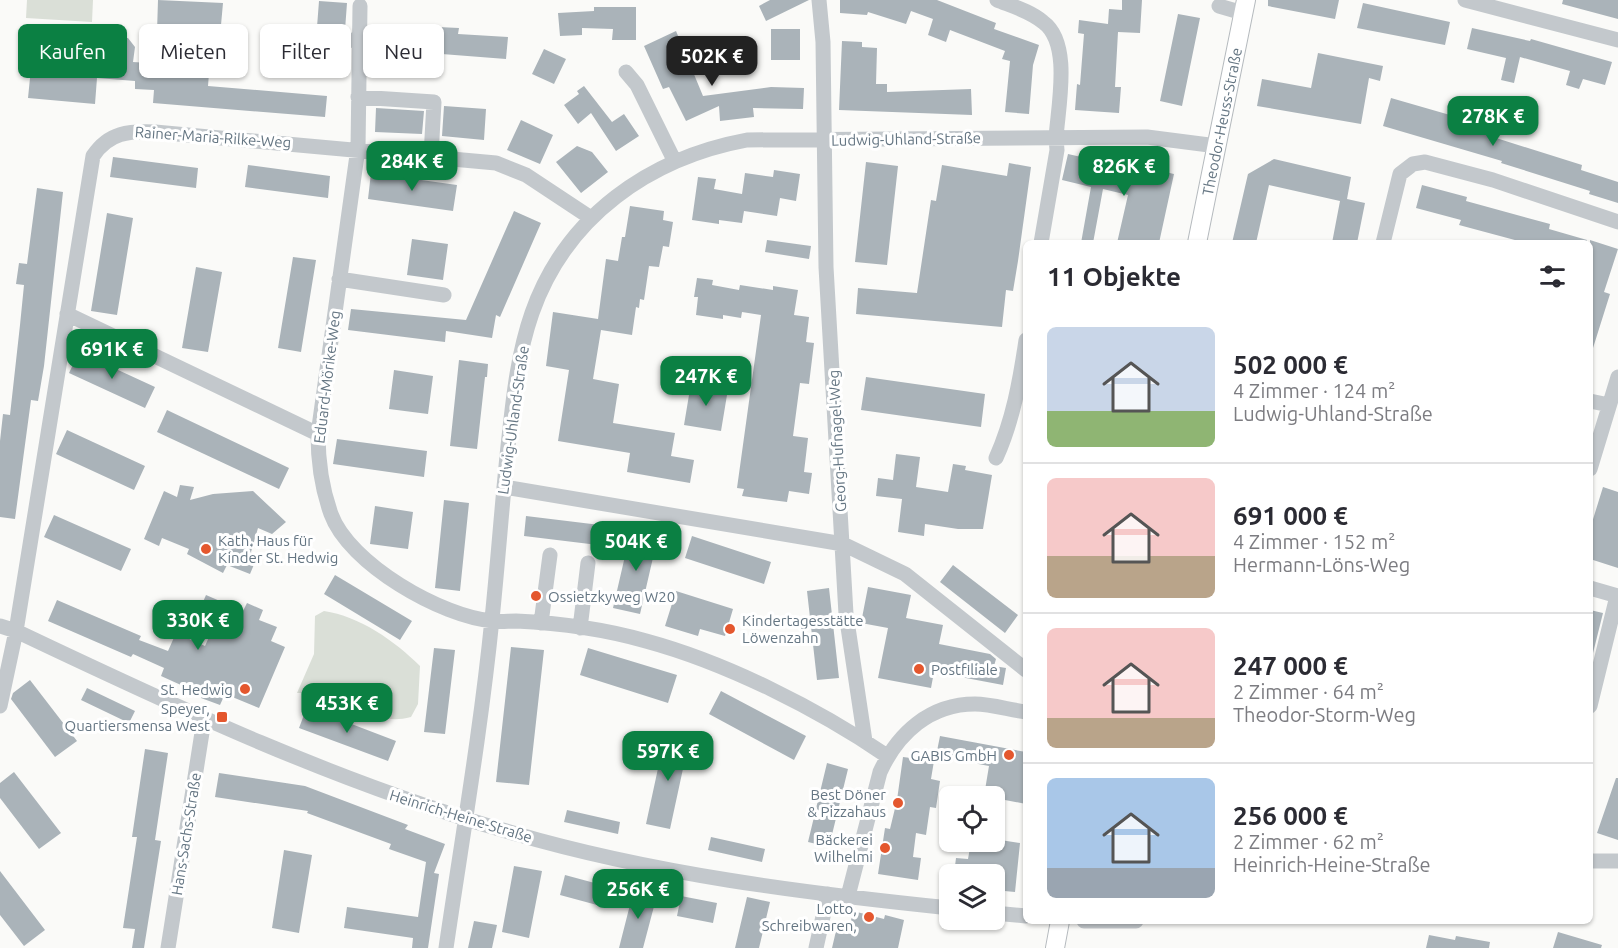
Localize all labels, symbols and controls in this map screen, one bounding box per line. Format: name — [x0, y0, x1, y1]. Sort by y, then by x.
chip: Kaufen — [18, 24, 127, 78]
chip: Mieten — [139, 24, 248, 78]
chip: Filter — [260, 24, 351, 78]
chip: Neu — [363, 24, 444, 78]
pin: 502K € — [663, 36, 761, 87]
text: 502K € — [680, 44, 744, 67]
street label: Theodor-Heuss-Straße — [1198, 46, 1245, 197]
pin: 278K € — [1444, 96, 1542, 147]
text: 278K € — [1461, 104, 1525, 127]
street label: Rainer-Maria-Rilke-Weg — [134, 123, 292, 151]
street label: Ludwig-Uhland-Straße — [831, 129, 981, 149]
pin: 284K € — [363, 141, 461, 192]
pin: 826K € — [1075, 146, 1173, 197]
text: 284K € — [380, 149, 444, 172]
text: 826K € — [1092, 154, 1156, 177]
icon: filters — [1536, 260, 1569, 293]
text: 11 Objekte — [1047, 262, 1181, 291]
street label: Eduard-Mörike-Weg — [310, 310, 344, 444]
pin: 691K € — [63, 329, 161, 380]
text: 691K € — [80, 337, 144, 360]
street label: Ludwig-Uhland-Straße — [494, 345, 532, 495]
text: 502 000 € — [1233, 350, 1348, 379]
icon: home — [1095, 351, 1167, 423]
pin: 247K € — [657, 356, 755, 407]
text: 247K € — [674, 364, 738, 387]
street label: Georg-Hufnagel-Weg — [825, 369, 849, 513]
text: 4 Zimmer · 124 m² — [1233, 379, 1395, 402]
text: Ludwig-Uhland-Straße — [1233, 402, 1433, 425]
text: 691 000 € — [1233, 501, 1348, 530]
icon: home — [1095, 502, 1167, 574]
pin: 504K € — [587, 521, 685, 572]
text: 504K € — [604, 529, 668, 552]
text: 4 Zimmer · 152 m² — [1233, 530, 1395, 553]
place label: Kath. Haus für Kinder St. Hedwig — [218, 532, 338, 566]
marker: Kath. Haus für Kinder St. Hedwig — [199, 542, 213, 556]
text: Hermann-Löns-Weg — [1233, 553, 1410, 576]
place label: Ossietzkyweg W20 — [548, 588, 675, 605]
marker: Ossietzkyweg W20 — [529, 589, 543, 603]
pin: 330K € — [149, 600, 247, 651]
text: 330K € — [166, 608, 230, 631]
place label: Kindertagesstätte Löwenzahn — [742, 612, 864, 646]
marker: Kindertagesstätte Löwenzahn — [723, 622, 737, 636]
text: 247 000 € — [1233, 651, 1348, 680]
icon: home — [1095, 652, 1167, 724]
place label: Postfiliale — [931, 661, 998, 678]
marker: Postfiliale — [912, 662, 926, 676]
text: 2 Zimmer · 64 m² — [1233, 680, 1384, 703]
place label: St. Hedwig — [161, 681, 233, 698]
marker: St. Hedwig — [238, 682, 252, 696]
pin: 453K € — [298, 683, 396, 734]
text: 453K € — [315, 691, 379, 714]
place label: Speyer, Quartiersmensa West — [65, 700, 210, 734]
text: Theodor-Storm-Weg — [1233, 703, 1416, 726]
marker: Speyer, Quartiersmensa West — [215, 710, 229, 724]
pin: 597K € — [619, 731, 717, 782]
text: 597K € — [636, 739, 700, 762]
place label: GABIS GmbH — [911, 747, 997, 764]
marker: GABIS GmbH — [1002, 748, 1016, 762]
street label: Hans-Sachs-Straße — [168, 771, 204, 897]
street label: Heinrich-Heine-Straße — [388, 786, 534, 846]
place label: Best Döner & Pizzahaus — [807, 786, 886, 820]
map controls — [939, 786, 1005, 930]
button: locate — [939, 786, 1005, 852]
marker: Best Döner & Pizzahaus — [891, 796, 905, 810]
text: 256 000 € — [1233, 801, 1348, 830]
icon: home — [1095, 802, 1167, 874]
text: 2 Zimmer · 62 m² — [1233, 830, 1384, 853]
place label: Bäckerei Wilhelmi — [814, 831, 873, 865]
marker: Bäckerei Wilhelmi — [878, 841, 892, 855]
text: Heinrich-Heine-Straße — [1233, 853, 1431, 876]
button: layers — [939, 864, 1005, 930]
pin: 256K € — [589, 869, 687, 920]
text: 256K € — [606, 877, 670, 900]
place label: Lotto, Schreibwaren, — [762, 900, 857, 934]
marker: Lotto, Schreibwaren, — [862, 910, 876, 924]

